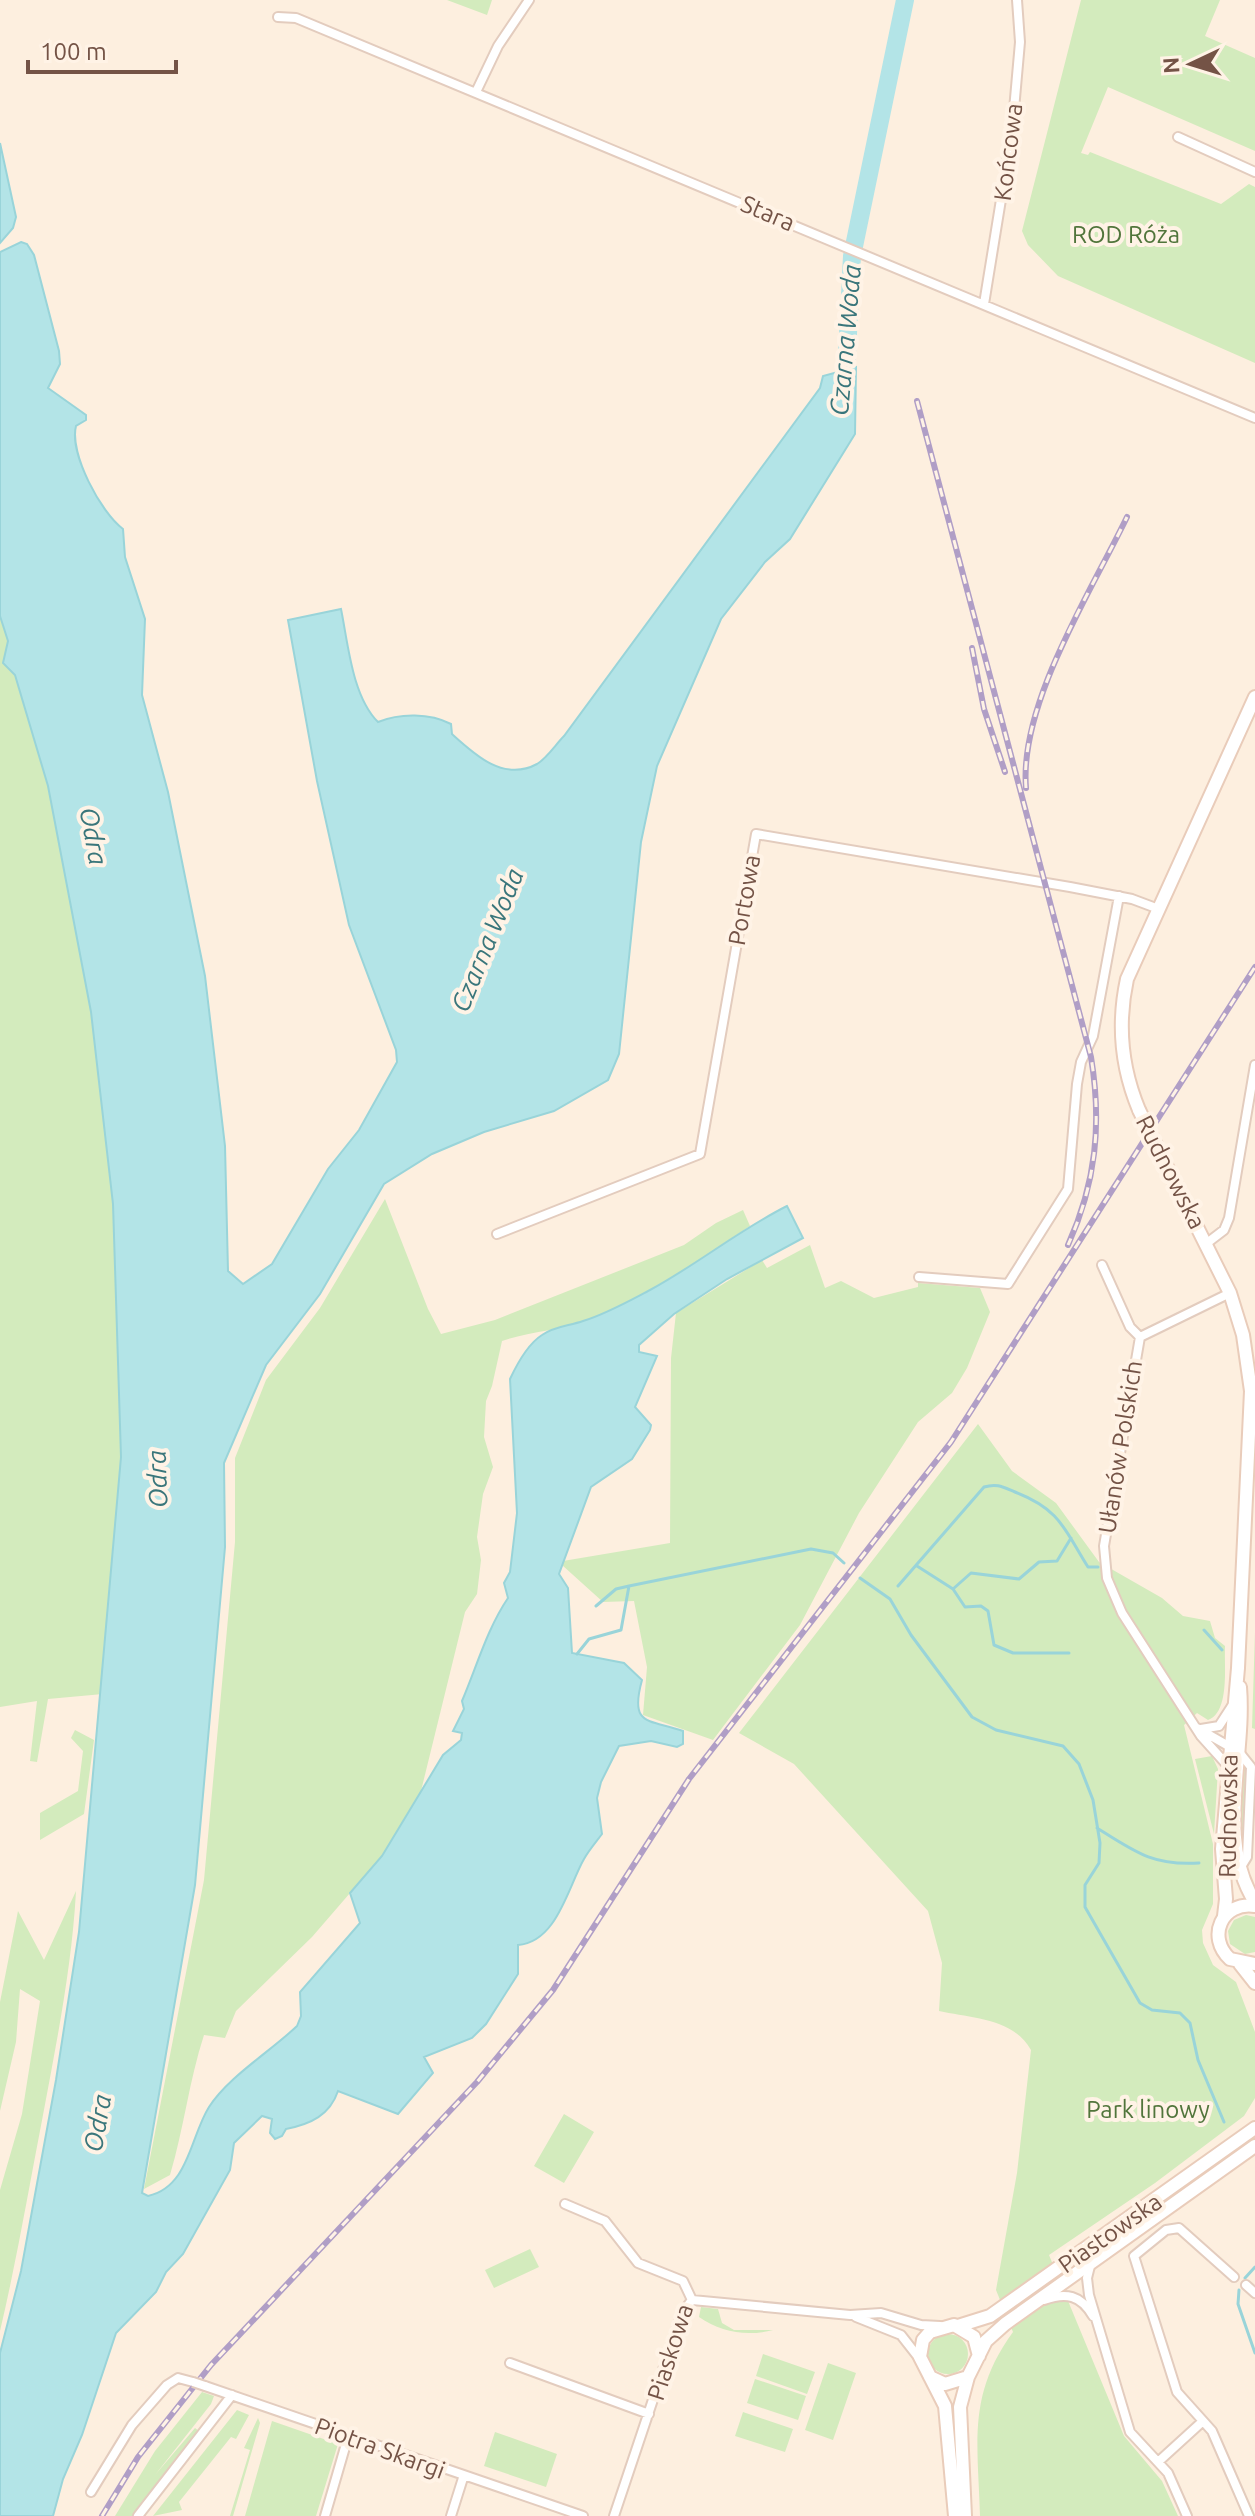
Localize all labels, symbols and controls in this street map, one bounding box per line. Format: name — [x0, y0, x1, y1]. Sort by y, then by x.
scale bar — [28, 24, 176, 74]
north arrow — [1151, 24, 1231, 104]
text: 100 m — [40, 38, 107, 65]
text: N — [1158, 56, 1184, 74]
street label: Końcowa — [989, 102, 1027, 202]
street label: Stara — [737, 190, 799, 236]
park label: ROD Róża — [1072, 221, 1180, 248]
water label: Czarna Woda — [824, 263, 866, 417]
water label: Odra — [75, 805, 113, 867]
street label: Portowa — [723, 853, 765, 947]
water label: Czarna Woda — [445, 864, 529, 1016]
street label: Rudnowska — [1131, 1111, 1211, 1233]
street label: Ułanów Polskich — [1093, 1359, 1147, 1535]
water label: Odra — [141, 1449, 173, 1509]
street label: Rudnowska — [1213, 1754, 1243, 1878]
water label: Odra — [78, 2092, 116, 2154]
park label: Park linowy — [1086, 2096, 1210, 2123]
street label: Piastowska — [1053, 2188, 1167, 2278]
street label: Piaskowa — [642, 2300, 698, 2404]
street label: Piotra Skargi — [311, 2412, 449, 2484]

